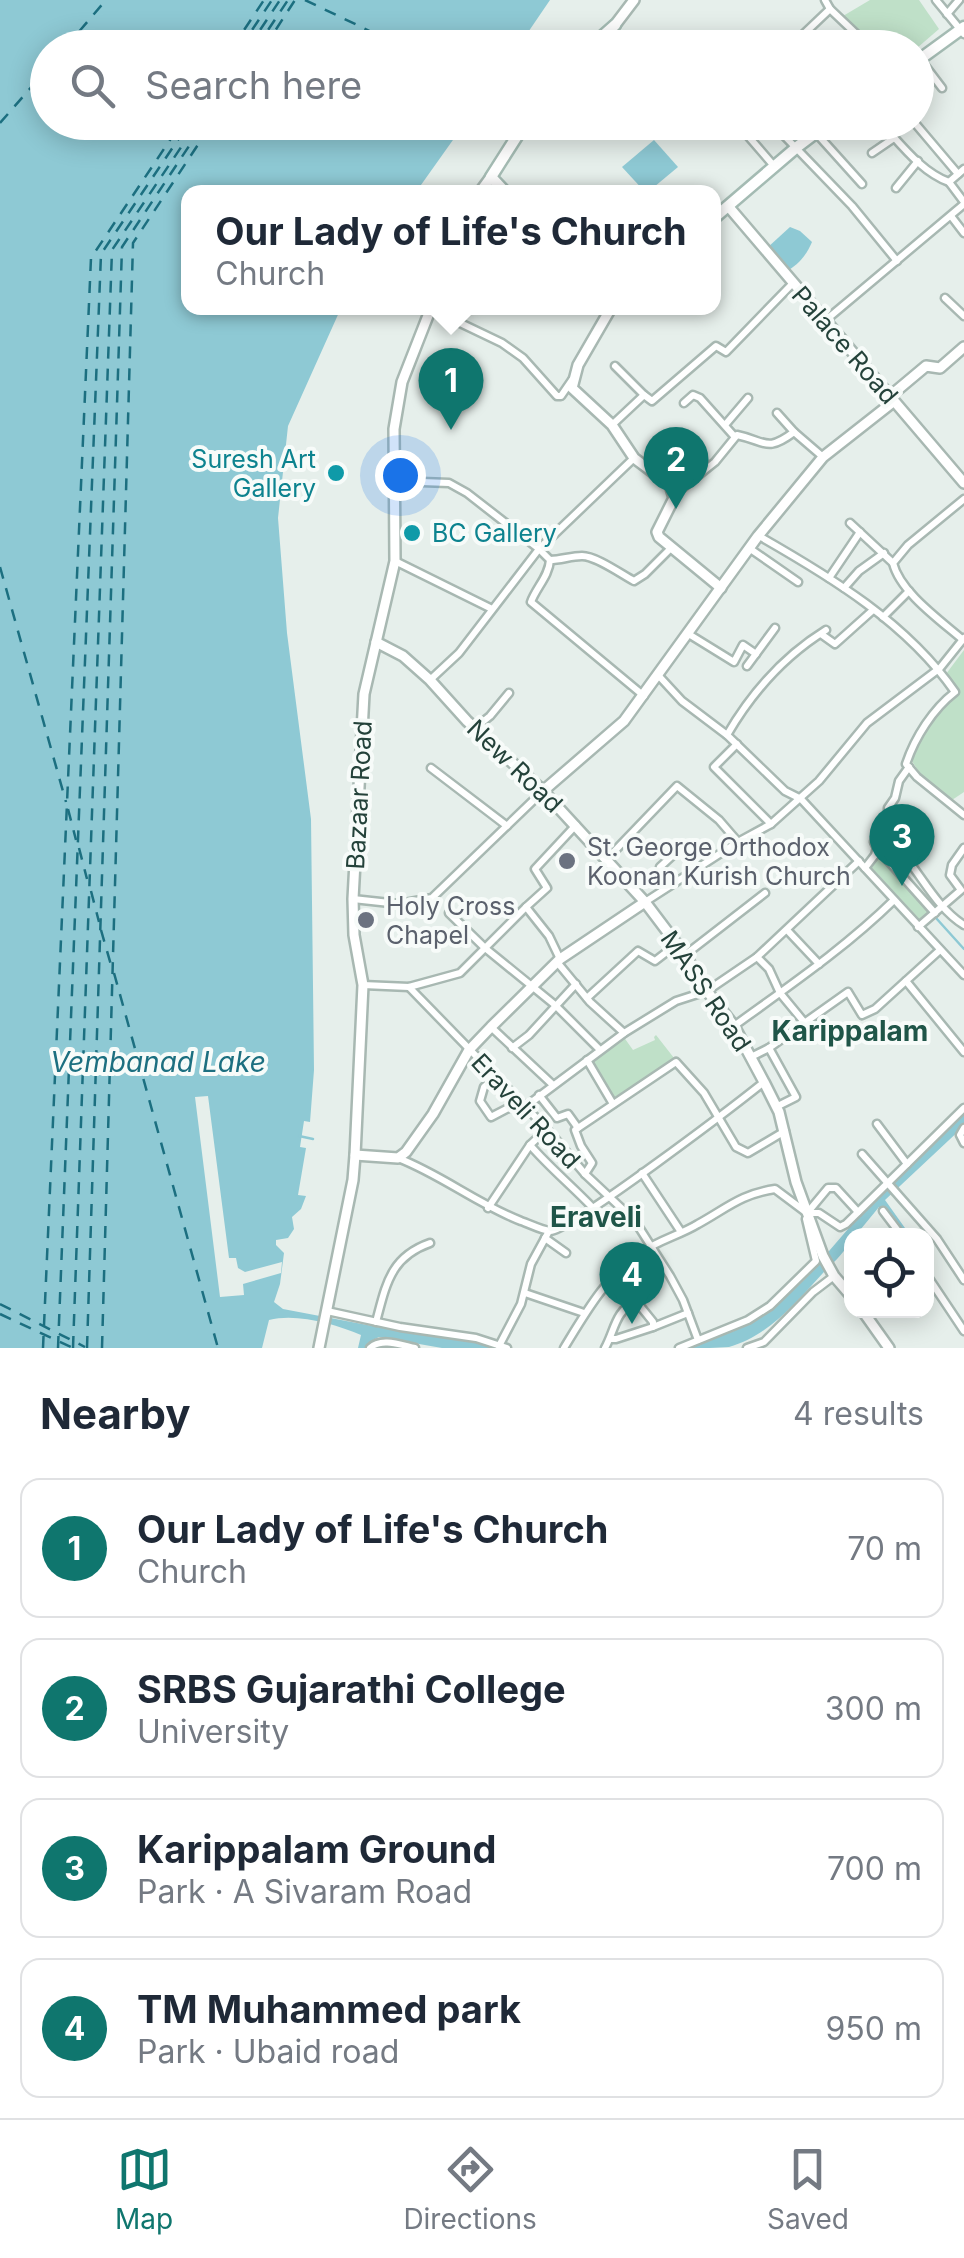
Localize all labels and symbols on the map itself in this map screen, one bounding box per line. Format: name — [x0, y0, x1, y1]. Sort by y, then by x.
street label: Palace Road — [786, 280, 904, 410]
pin: 1 — [418, 348, 484, 430]
pin: 2 — [644, 426, 708, 509]
place label: Suresh Art Gallery — [191, 444, 316, 503]
your location — [375, 450, 426, 501]
marker: Suresh Art Gallery — [325, 462, 347, 484]
place label: BC Gallery — [432, 518, 557, 548]
marker: BC Gallery — [401, 522, 423, 544]
street label: New Road — [461, 713, 569, 819]
street label: Bazaar Road — [340, 720, 378, 870]
pin: 3 — [870, 804, 934, 886]
place label: St. George Orthodox Koonan Kurish Church — [587, 832, 851, 891]
marker: St. George Orthodox Koonan Kurish Church — [556, 850, 578, 872]
place label: Holy Cross Chapel — [386, 891, 515, 950]
marker: Holy Cross Chapel — [355, 909, 377, 931]
street label: MASS Road — [655, 925, 757, 1057]
district label: Karippalam — [772, 1014, 928, 1048]
water label: Vembanad Lake — [50, 1045, 266, 1079]
street label: Eraveli Road — [465, 1047, 587, 1175]
district label: Eraveli — [550, 1200, 642, 1234]
pin: 4 — [600, 1242, 664, 1324]

